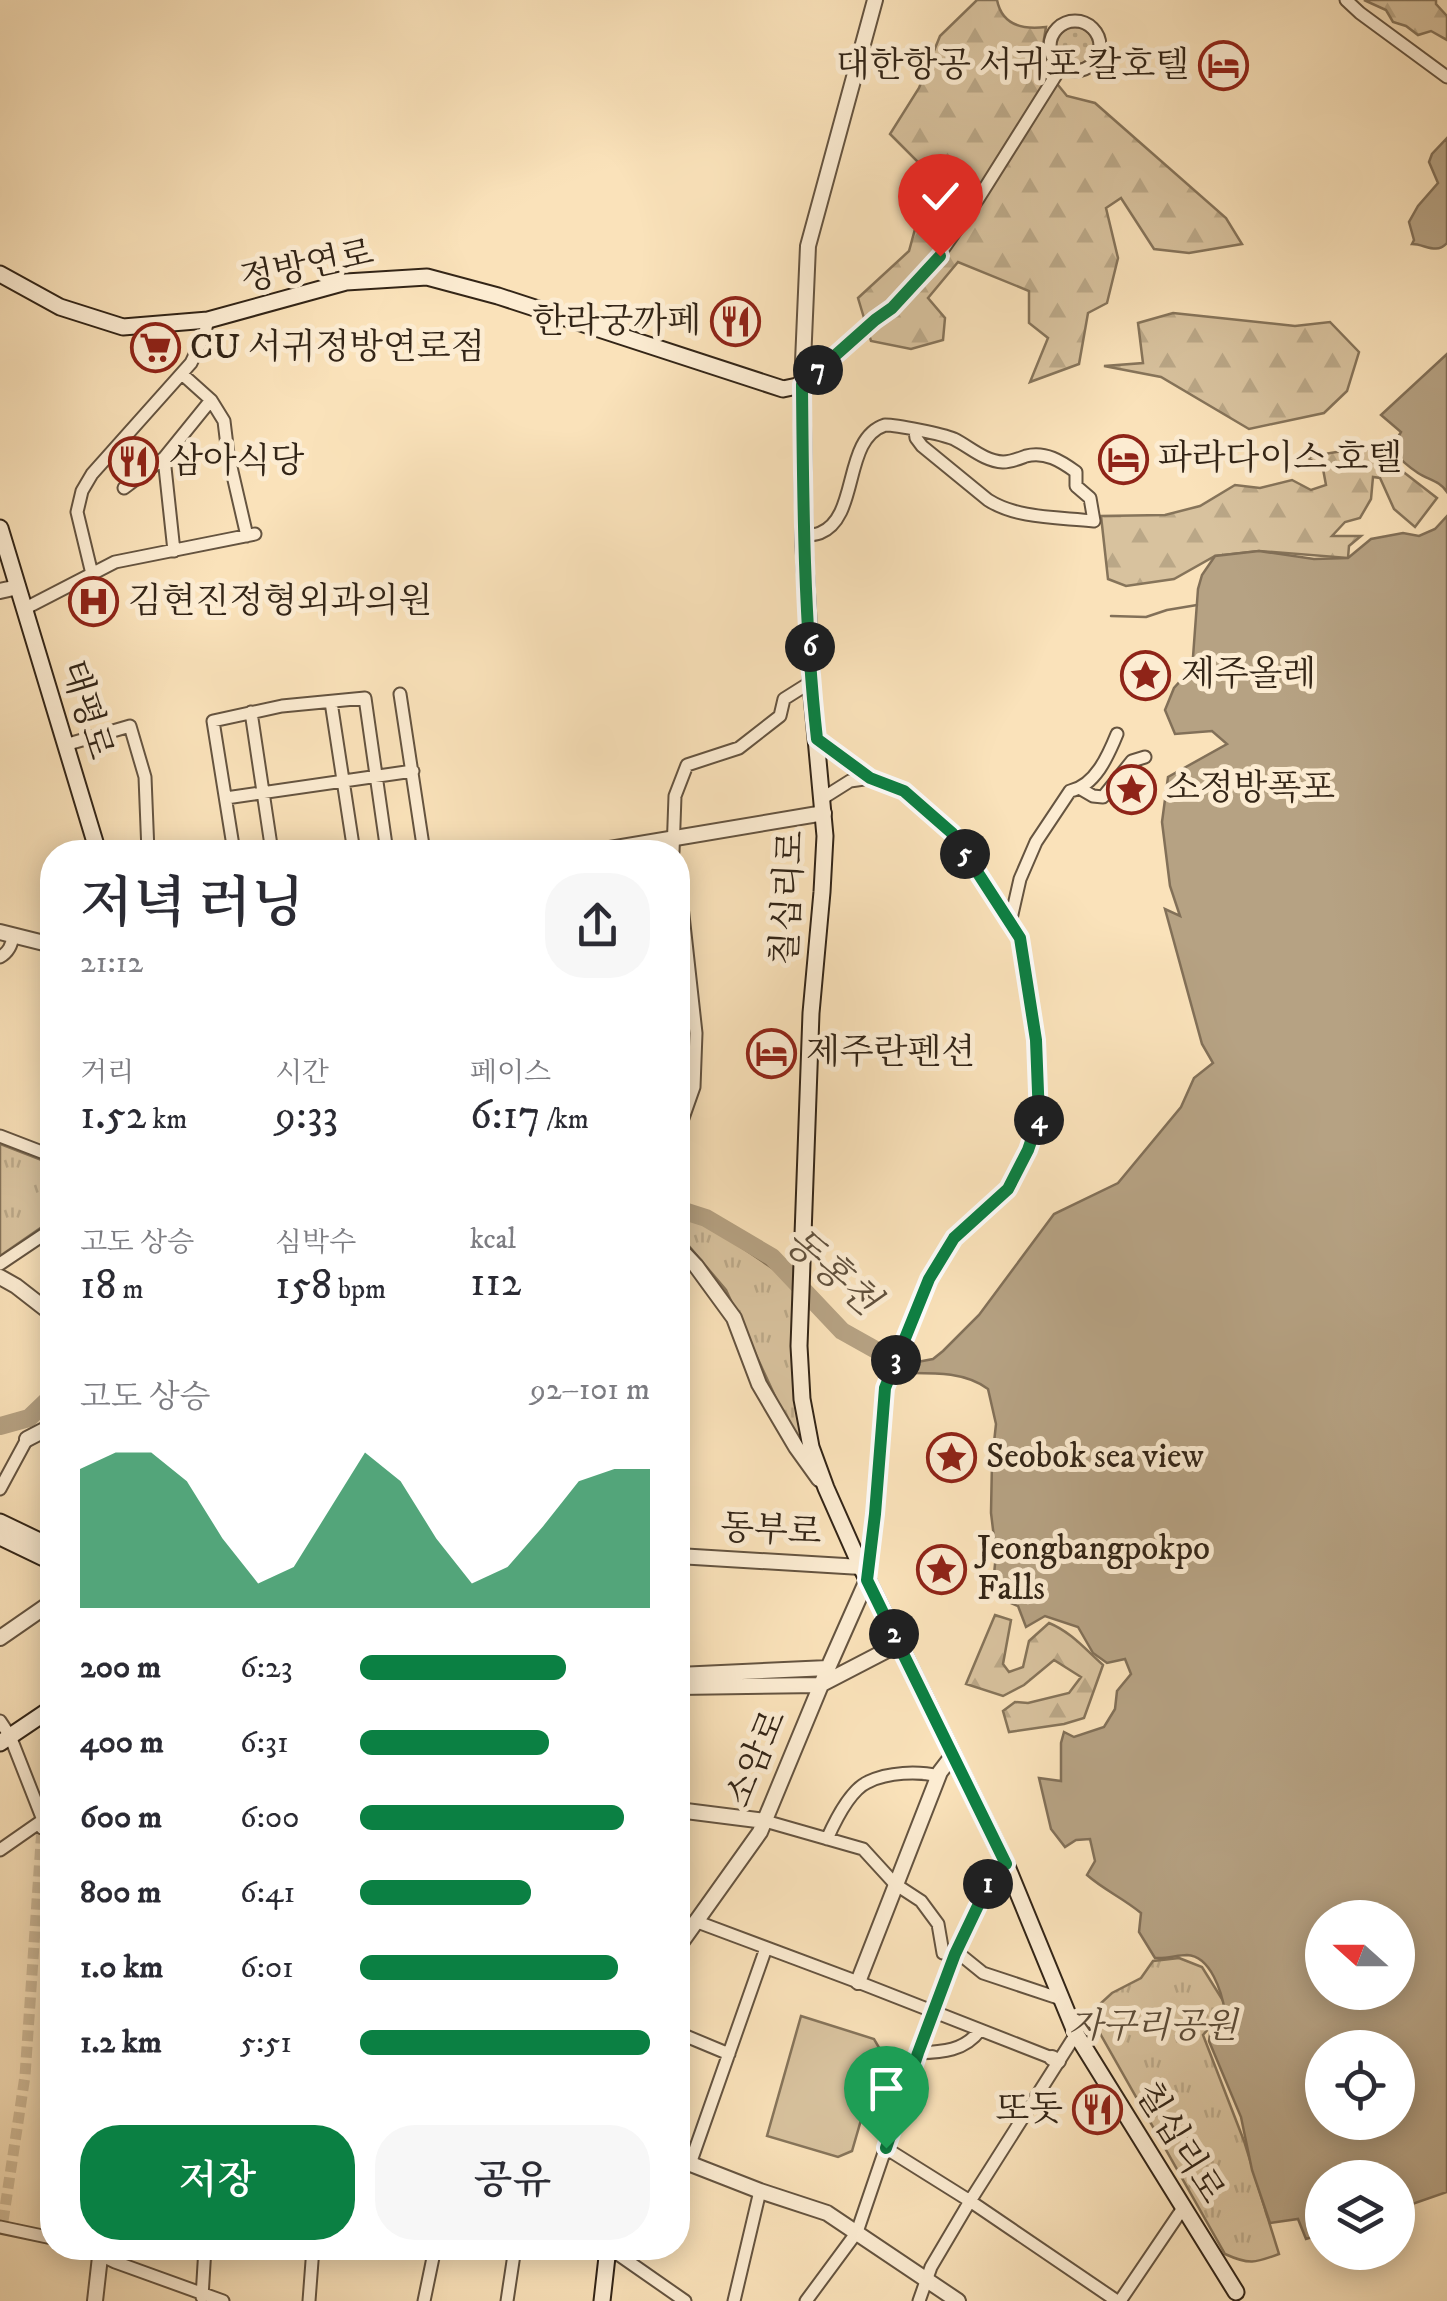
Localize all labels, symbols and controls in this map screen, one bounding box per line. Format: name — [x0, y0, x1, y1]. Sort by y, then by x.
hotel icon: 대한항공 서귀포 칼호텔 — [1198, 40, 1250, 92]
place label: 대한항공 서귀포 칼호텔 — [836, 44, 1189, 88]
pin — [898, 154, 983, 257]
icon: check — [913, 169, 968, 224]
street label: 정방연로 — [236, 231, 378, 303]
restaurant icon: 한라궁까페 — [710, 296, 762, 348]
place label: 한라궁까페 — [532, 300, 701, 344]
supermarket icon: CU 서귀정방연로점 — [129, 322, 181, 374]
place label: CU 서귀정방연로점 — [190, 326, 485, 370]
pin: 7 — [793, 345, 843, 395]
text: 7 — [811, 352, 825, 387]
hotel icon: 파라다이스 호텔 — [1097, 433, 1149, 485]
restaurant icon: 삼아식당 — [108, 436, 160, 488]
place label: 파라다이스 호텔 — [1158, 437, 1402, 481]
place label: 삼아식당 — [169, 440, 304, 484]
hospital icon: 김현진정형외과의원 — [67, 576, 119, 628]
place label: 김현진정형외과의원 — [128, 580, 432, 624]
pin: 6 — [785, 622, 835, 672]
text: 6 — [803, 629, 817, 664]
place icon: 제주올레 — [1120, 649, 1172, 701]
place label: 제주올레 — [1181, 653, 1316, 697]
street label: 태평로 — [50, 655, 122, 765]
place icon: 소정방폭포 — [1105, 763, 1157, 815]
place label: 소정방폭포 — [1166, 767, 1335, 811]
street label: 칠십리로 — [763, 829, 815, 967]
pin: 5 — [940, 829, 990, 879]
text: 5 — [958, 836, 972, 871]
text: 저녁 러닝 — [80, 871, 304, 940]
button: share — [545, 873, 650, 978]
text: 21:12 — [80, 943, 143, 983]
hotel icon: 제주란펜션 — [745, 1027, 797, 1079]
place label: 제주란펜션 — [806, 1031, 975, 1075]
text: 거리 — [80, 1055, 134, 1090]
text: 시간 — [275, 1055, 329, 1090]
text: 페이스 — [470, 1055, 551, 1090]
text: 1.52 — [80, 1090, 146, 1142]
text: 9:33 — [275, 1090, 338, 1142]
text: 6:17 — [470, 1090, 540, 1142]
pin: 4 — [1014, 1095, 1064, 1145]
text: km — [146, 1102, 187, 1137]
text: /km — [540, 1102, 589, 1137]
text: 4 — [1031, 1102, 1047, 1137]
water label: 동홍천 — [774, 1218, 890, 1328]
text: kcal — [470, 1222, 516, 1257]
text: 고도 상승 — [80, 1225, 194, 1260]
text: 심박수 — [275, 1225, 356, 1260]
text: 112 — [470, 1257, 521, 1309]
text: 18 — [80, 1260, 116, 1312]
text: 158 — [275, 1260, 332, 1312]
text: m — [116, 1272, 144, 1307]
text: bpm — [332, 1272, 386, 1307]
pin: 3 — [871, 1335, 921, 1385]
text: 3 — [891, 1342, 901, 1377]
text: 92–101 m — [530, 1370, 650, 1410]
text: 고도 상승 — [80, 1378, 211, 1418]
place icon: Seobok sea view — [925, 1431, 977, 1483]
place label: Seobok sea view — [986, 1435, 1204, 1479]
street label: 동부로 — [719, 1506, 823, 1556]
place label: Jeongbangpokpo Falls — [974, 1527, 1210, 1611]
place icon: Jeongbangpokpo Falls — [916, 1543, 968, 1595]
pin: 2 — [869, 1609, 919, 1659]
text: 2 — [887, 1616, 901, 1651]
text: 200 m — [80, 1648, 161, 1688]
text: 6:23 — [240, 1648, 293, 1688]
street label: 소암로 — [717, 1704, 797, 1814]
text: 400 m — [80, 1723, 164, 1763]
text: 6:31 — [240, 1723, 289, 1763]
text: 600 m — [80, 1798, 162, 1838]
text: 6:00 — [240, 1798, 299, 1838]
pin: 1 — [963, 1859, 1013, 1909]
text: 1 — [983, 1866, 993, 1901]
text: 800 m — [80, 1873, 161, 1913]
text: 6:41 — [240, 1873, 295, 1913]
north arrow — [1305, 1900, 1415, 2010]
map controls — [1305, 1900, 1415, 2270]
text: 1.0 km — [80, 1948, 163, 1988]
text: 6:01 — [240, 1948, 294, 1988]
park label: 자구리공원 — [1068, 2005, 1240, 2049]
text: 1.2 km — [80, 2023, 162, 2063]
text: 5:51 — [240, 2023, 292, 2063]
button: locate — [1305, 2030, 1415, 2140]
pin — [844, 2046, 929, 2149]
icon: arrive — [859, 2061, 914, 2116]
street label: 칠십리로 — [1125, 2074, 1233, 2212]
restaurant icon: 또돗 — [1072, 2084, 1124, 2136]
place label: 또돗 — [995, 2088, 1063, 2132]
button: 저장 — [80, 2125, 355, 2240]
button: 공유 — [375, 2125, 650, 2240]
button: layers — [1305, 2160, 1415, 2270]

